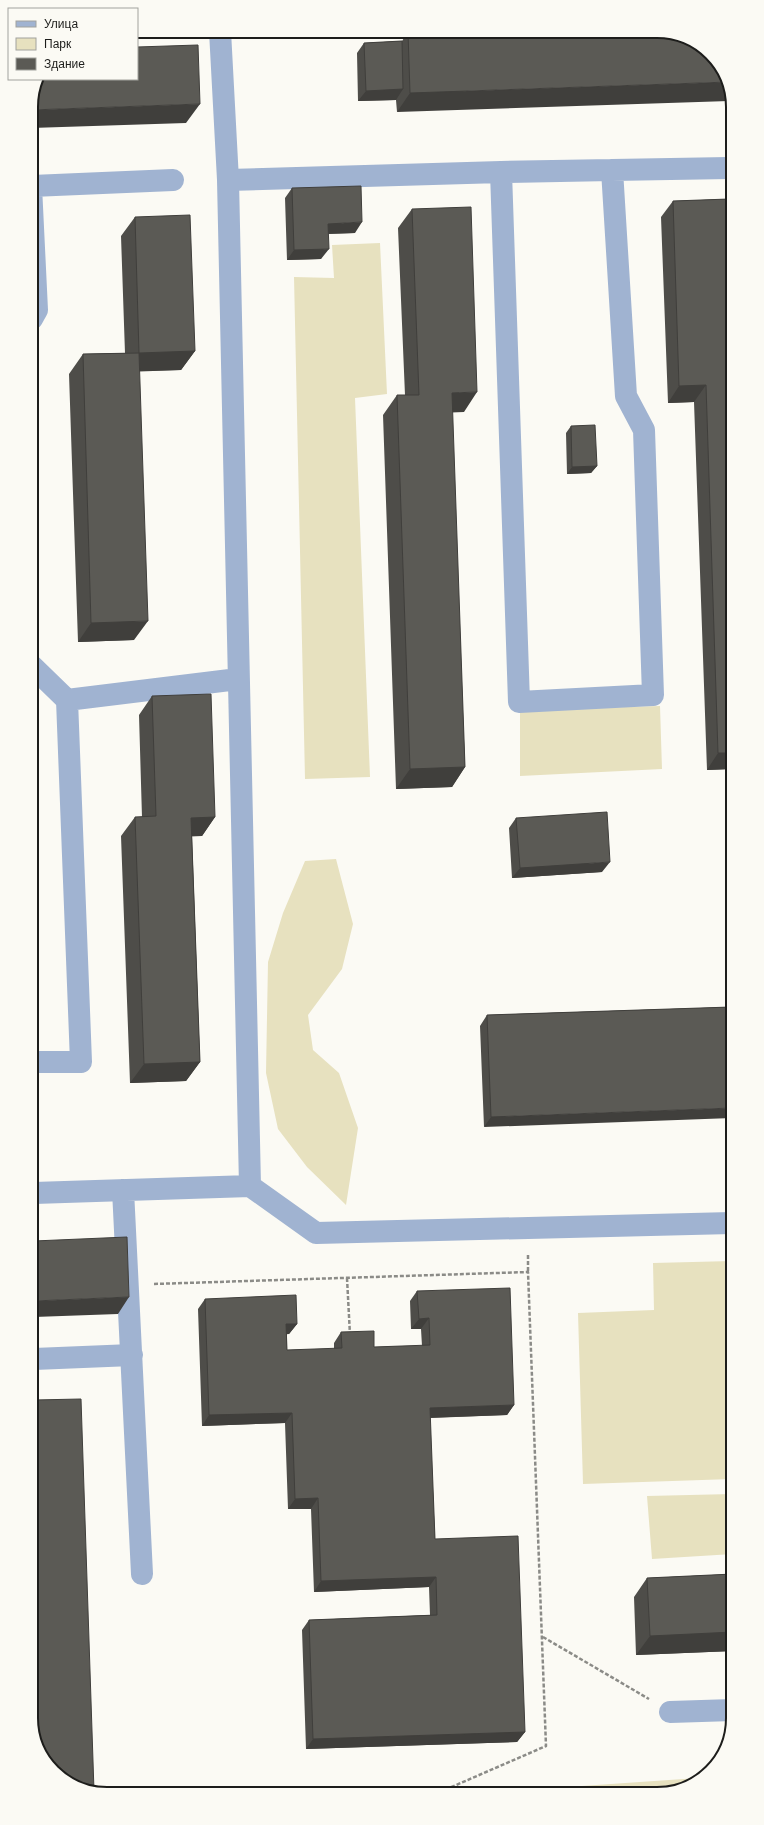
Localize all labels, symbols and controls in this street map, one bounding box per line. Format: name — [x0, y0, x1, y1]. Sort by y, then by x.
legend — [8, 8, 138, 80]
text: Улица — [44, 16, 78, 32]
text: Парк — [44, 36, 72, 52]
text: Здание — [44, 56, 85, 72]

